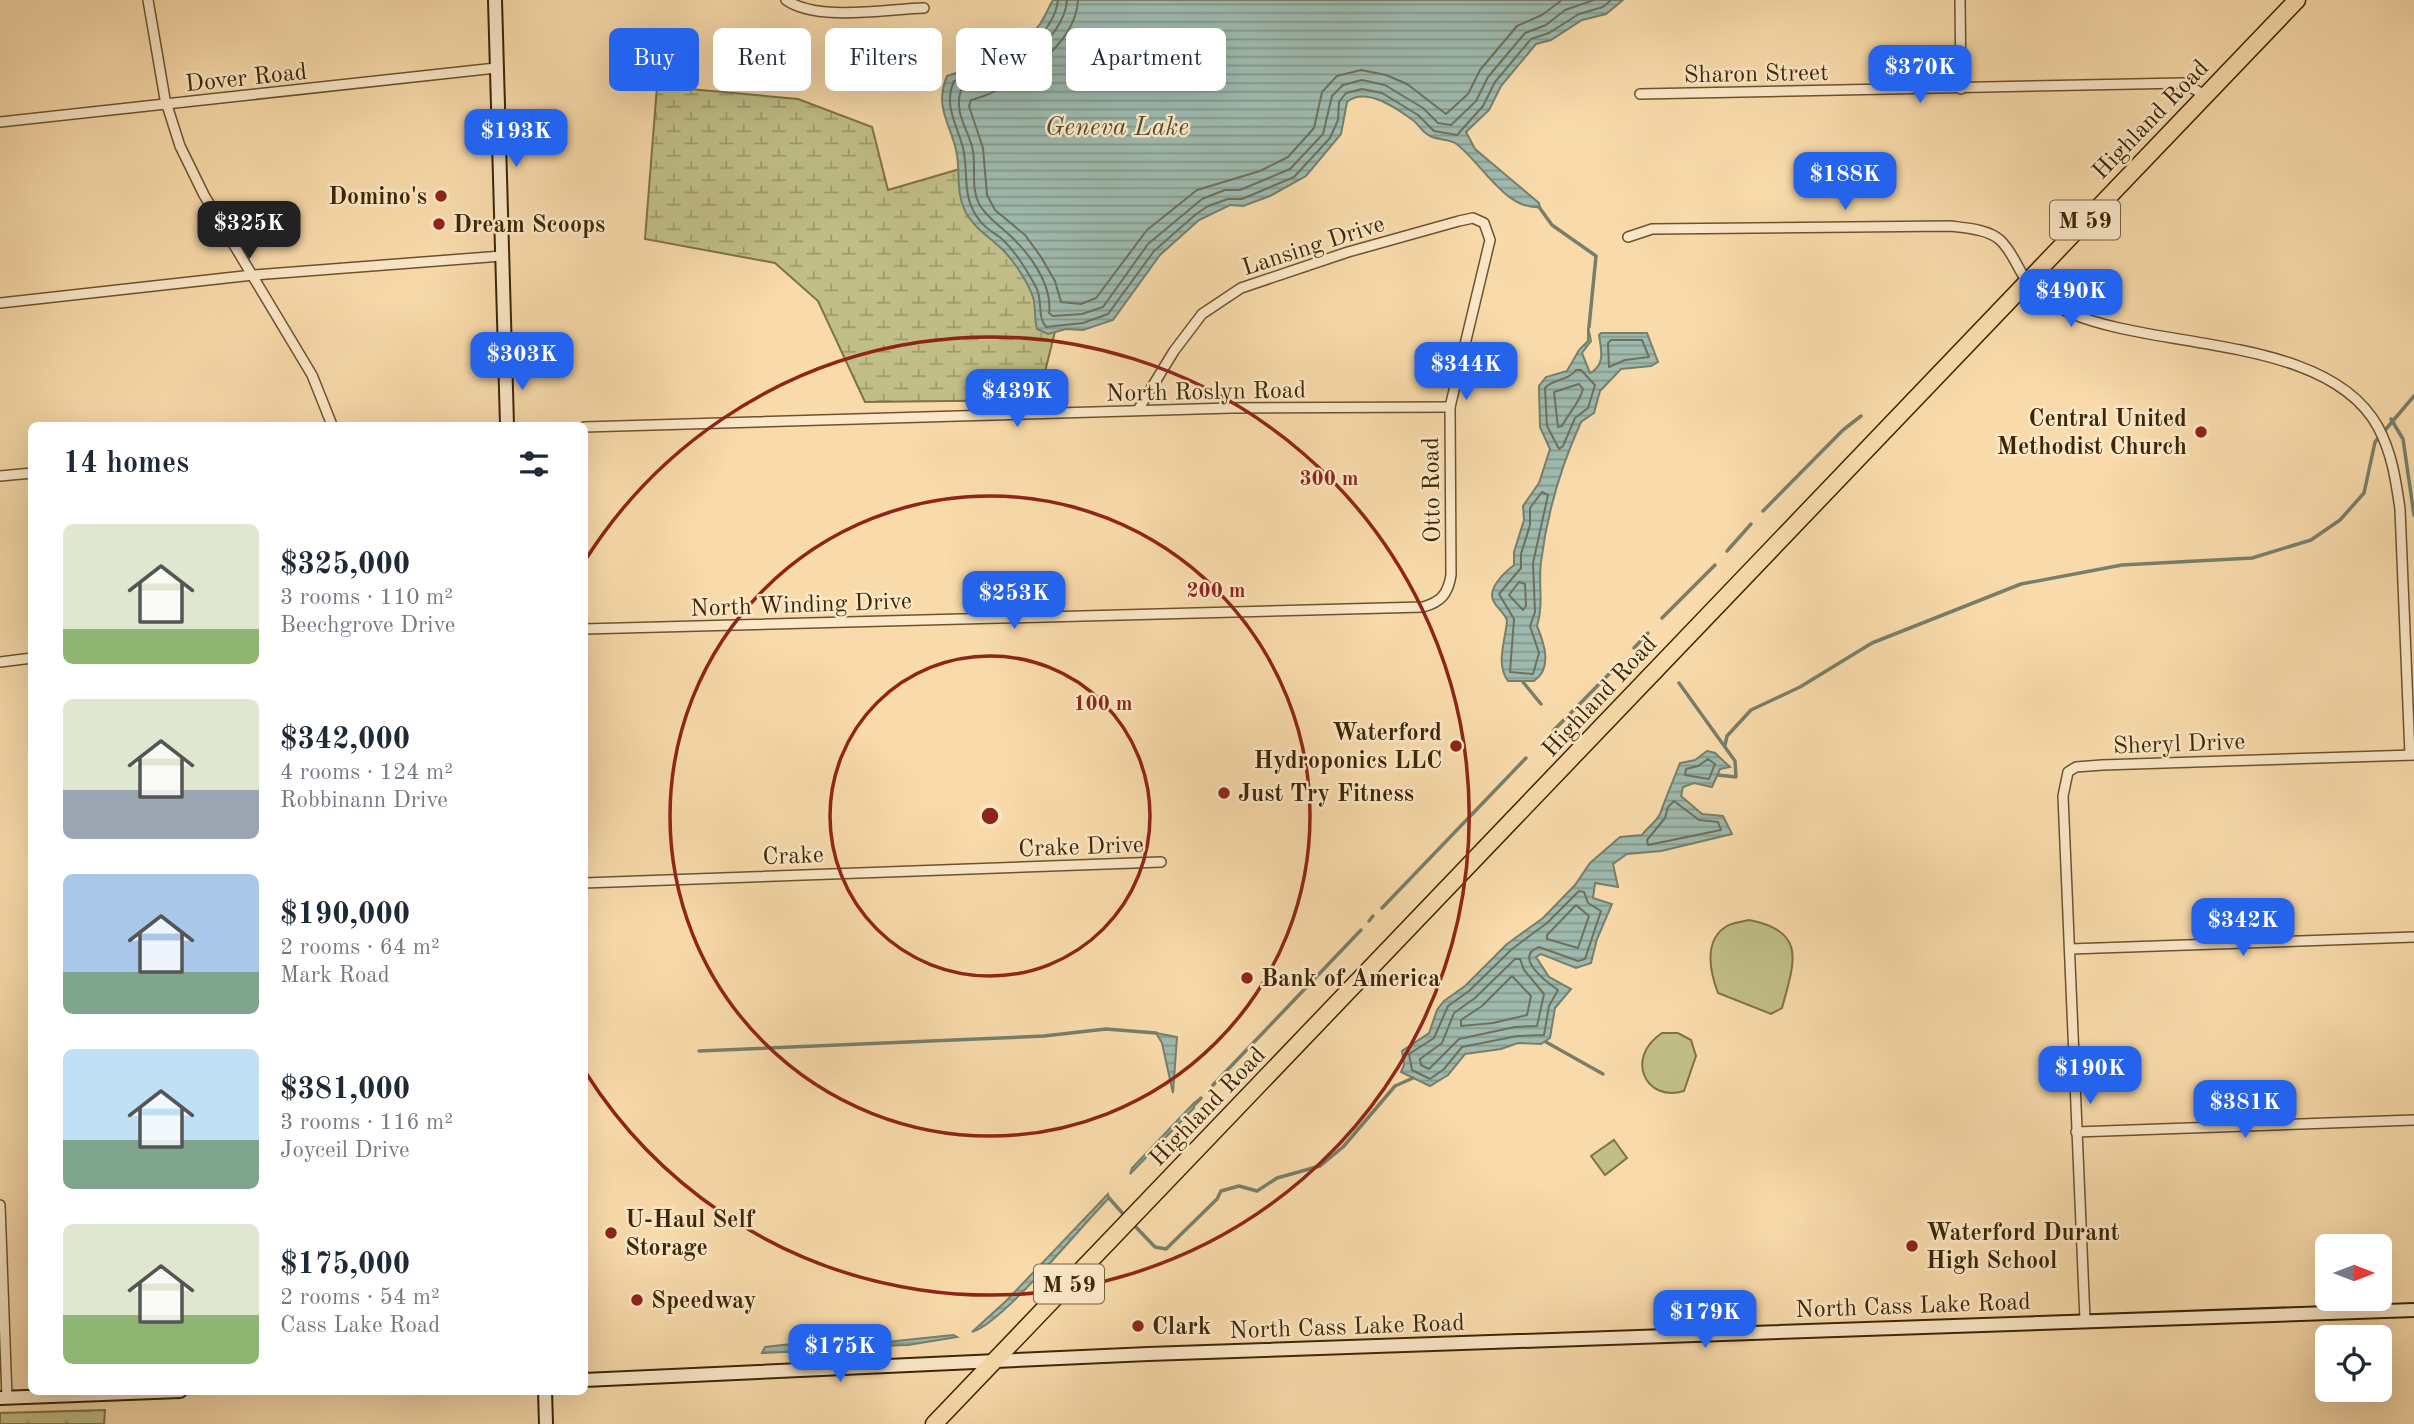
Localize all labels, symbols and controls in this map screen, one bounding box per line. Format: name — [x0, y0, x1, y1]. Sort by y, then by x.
chip: Buy — [609, 28, 699, 91]
chip: Rent — [713, 28, 811, 91]
chip: Filters — [825, 28, 942, 91]
chip: New — [956, 28, 1052, 91]
chip: Apartment — [1066, 28, 1226, 91]
pin: $370K — [1871, 46, 1969, 105]
text: $370K — [1884, 56, 1956, 79]
street label: Highland Road — [2089, 56, 2214, 185]
street label: Dover Road — [184, 61, 308, 97]
street label: Sharon Street — [1683, 62, 1829, 88]
pin: $193K — [467, 110, 565, 169]
water label: Geneva Lake — [1045, 115, 1189, 141]
text: $193K — [480, 120, 552, 143]
pin: $188K — [1796, 152, 1894, 212]
text: $188K — [1809, 163, 1881, 186]
place label: Domino's — [328, 186, 427, 210]
marker: Domino's — [433, 188, 449, 204]
road number: M 59 — [2050, 200, 2120, 240]
pin: $325K — [200, 202, 298, 261]
text: $325K — [213, 212, 285, 235]
street label: Lansing Drive — [1239, 213, 1388, 281]
place label: Dream Scoops — [453, 214, 605, 238]
marker: Dream Scoops — [431, 216, 447, 232]
pin: $490K — [2022, 270, 2120, 329]
text: $490K — [2035, 280, 2107, 303]
pin: $303K — [473, 332, 571, 392]
pin: $344K — [1417, 342, 1515, 402]
text: $303K — [486, 343, 558, 366]
text: $344K — [1430, 353, 1502, 376]
pin: $439K — [968, 370, 1066, 429]
street label: North Roslyn Road — [1106, 379, 1306, 407]
text: $439K — [981, 380, 1053, 403]
place label: Central United Methodist Church — [1997, 408, 2187, 460]
marker: Central United Methodist Church — [2193, 424, 2209, 440]
street label: Otto Road — [1420, 437, 1446, 543]
icon: filters — [515, 445, 553, 483]
text: 14 homes — [63, 449, 189, 479]
text: 300 m — [1299, 469, 1359, 490]
text: $325,000 — [280, 550, 410, 580]
icon: home — [119, 552, 203, 636]
pin: $253K — [965, 572, 1063, 631]
text: 200 m — [1186, 581, 1246, 602]
text: $253K — [978, 582, 1050, 605]
text: 3 rooms · 110 m² — [280, 586, 453, 609]
street label: North Winding Drive — [690, 590, 912, 622]
text: Beechgrove Drive — [280, 614, 455, 637]
street label: Highland Road — [1539, 632, 1662, 762]
text: 100 m — [1073, 694, 1133, 715]
place label: Waterford Hydroponics LLC — [1254, 722, 1442, 774]
text: $342,000 — [280, 725, 410, 755]
icon: home — [119, 727, 203, 811]
street label: Sheryl Drive — [2112, 731, 2246, 759]
marker: Waterford Hydroponics LLC — [1448, 738, 1464, 754]
text: 4 rooms · 124 m² — [280, 761, 453, 784]
place label: Just Try Fitness — [1238, 783, 1414, 807]
marker: Just Try Fitness — [1216, 785, 1232, 801]
text: Robbinann Drive — [280, 789, 448, 812]
centre of rings — [978, 804, 1002, 828]
street label: Crake Drive — [1018, 834, 1144, 862]
street label: Crake — [762, 844, 824, 870]
pin: $342K — [2194, 898, 2292, 958]
text: $190,000 — [280, 900, 410, 930]
icon: home — [119, 902, 203, 986]
text: $342K — [2207, 909, 2279, 932]
text: 2 rooms · 64 m² — [280, 936, 440, 959]
text: Mark Road — [280, 964, 390, 987]
place label: Bank of America — [1261, 968, 1441, 992]
marker: Bank of America — [1239, 970, 1255, 986]
street label: Highland Road — [1146, 1043, 1271, 1172]
pin: $190K — [2041, 1046, 2139, 1106]
text: $190K — [2054, 1057, 2126, 1080]
text: $381,000 — [280, 1075, 410, 1105]
icon: home — [119, 1077, 203, 1161]
pin: $381K — [2196, 1080, 2294, 1140]
text: $381K — [2209, 1091, 2281, 1114]
text: 3 rooms · 116 m² — [280, 1111, 453, 1134]
text: Joyceil Drive — [280, 1139, 410, 1162]
place label: U-Haul Self Storage — [625, 1209, 756, 1261]
place label: Waterford Durant High School — [1926, 1222, 2120, 1274]
marker: U-Haul Self Storage — [603, 1225, 619, 1241]
north arrow — [2315, 1234, 2392, 1311]
map controls — [2315, 1234, 2392, 1402]
marker: Waterford Durant High School — [1904, 1238, 1920, 1254]
text: $175,000 — [280, 1250, 410, 1280]
icon: home — [119, 1252, 203, 1336]
road number: M 59 — [1034, 1264, 1104, 1303]
text: 2 rooms · 54 m² — [280, 1286, 440, 1309]
place label: Speedway — [651, 1290, 756, 1314]
pin: $179K — [1656, 1290, 1754, 1350]
street label: North Cass Lake Road — [1795, 1291, 2031, 1323]
marker: Speedway — [629, 1292, 645, 1308]
text: $179K — [1669, 1301, 1741, 1324]
street label: North Cass Lake Road — [1229, 1312, 1465, 1344]
text: Cass Lake Road — [280, 1314, 440, 1337]
place label: Clark — [1152, 1316, 1211, 1340]
marker: Clark — [1130, 1318, 1146, 1334]
pin: $175K — [791, 1324, 889, 1384]
button: locate — [2315, 1325, 2392, 1402]
text: $175K — [804, 1335, 876, 1358]

